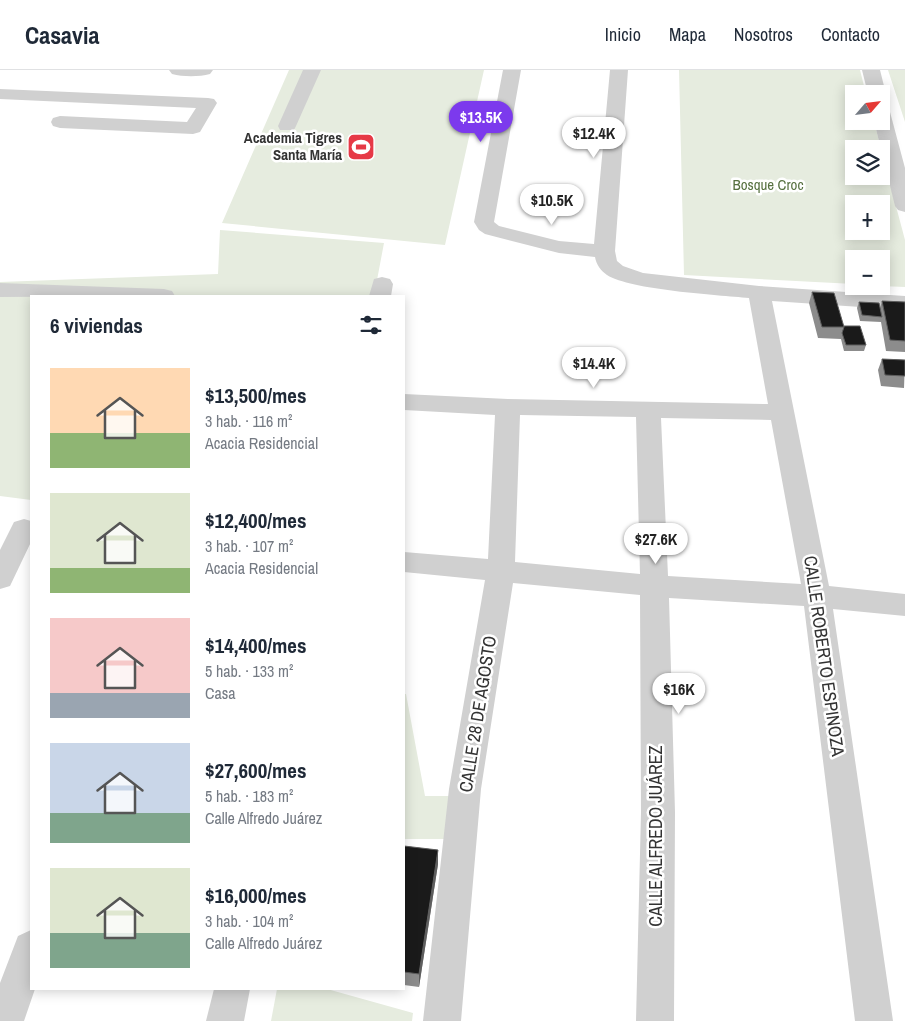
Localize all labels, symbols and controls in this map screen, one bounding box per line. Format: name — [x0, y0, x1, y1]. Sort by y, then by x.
text: Casavia — [25, 19, 99, 51]
text: Inicio — [605, 22, 641, 47]
text: Mapa — [669, 22, 706, 47]
text: Nosotros — [734, 22, 793, 47]
text: Contacto — [821, 22, 880, 47]
north arrow — [845, 85, 890, 130]
map controls — [845, 85, 890, 295]
pin: $13.5K — [440, 100, 522, 143]
text: $13.5K — [460, 106, 502, 128]
pin: $12.4K — [553, 116, 635, 159]
text: $12.4K — [573, 122, 615, 144]
place label: Academia Tigres Santa María — [244, 127, 342, 165]
sports icon: Academia Tigres Santa María — [346, 132, 376, 162]
button: layers — [845, 140, 890, 185]
park label: Bosque Croc — [732, 174, 804, 195]
pin: $10.5K — [511, 184, 593, 226]
text: $10.5K — [531, 189, 573, 211]
button: + — [845, 195, 890, 240]
button: − — [845, 250, 890, 295]
text: 6 viviendas — [50, 311, 143, 340]
icon: filters — [357, 311, 385, 339]
pin: $14.4K — [553, 346, 635, 389]
text: $14.4K — [573, 352, 615, 374]
text: $13,500/mes — [205, 381, 307, 410]
icon: home — [90, 388, 150, 448]
text: 3 hab. · 116 m² — [205, 410, 292, 432]
text: Acacia Residencial — [205, 432, 318, 454]
text: $12,400/mes — [205, 506, 307, 535]
icon: home — [90, 513, 150, 573]
pin: $27.6K — [615, 522, 697, 565]
text: $27.6K — [635, 528, 677, 550]
text: 3 hab. · 107 m² — [205, 535, 293, 557]
street label: CALLE ROBERTO ESPINOZA — [798, 554, 851, 758]
text: Acacia Residencial — [205, 557, 318, 579]
text: $14,400/mes — [205, 631, 307, 660]
street label: CALLE 28 DE AGOSTO — [453, 634, 502, 794]
icon: home — [90, 638, 150, 698]
text: 5 hab. · 133 m² — [205, 660, 293, 682]
pin: $16K — [649, 672, 709, 715]
text: $16K — [663, 678, 695, 700]
text: Casa — [205, 682, 236, 704]
street label: CALLE ALFREDO JUÁREZ — [643, 745, 668, 927]
text: $27,600/mes — [205, 756, 307, 785]
icon: home — [90, 763, 150, 823]
text: 5 hab. · 183 m² — [205, 785, 293, 807]
text: Calle Alfredo Juárez — [205, 807, 322, 829]
text: $16,000/mes — [205, 881, 307, 910]
icon: home — [90, 888, 150, 948]
text: 3 hab. · 104 m² — [205, 910, 293, 932]
text: Calle Alfredo Juárez — [205, 932, 322, 954]

